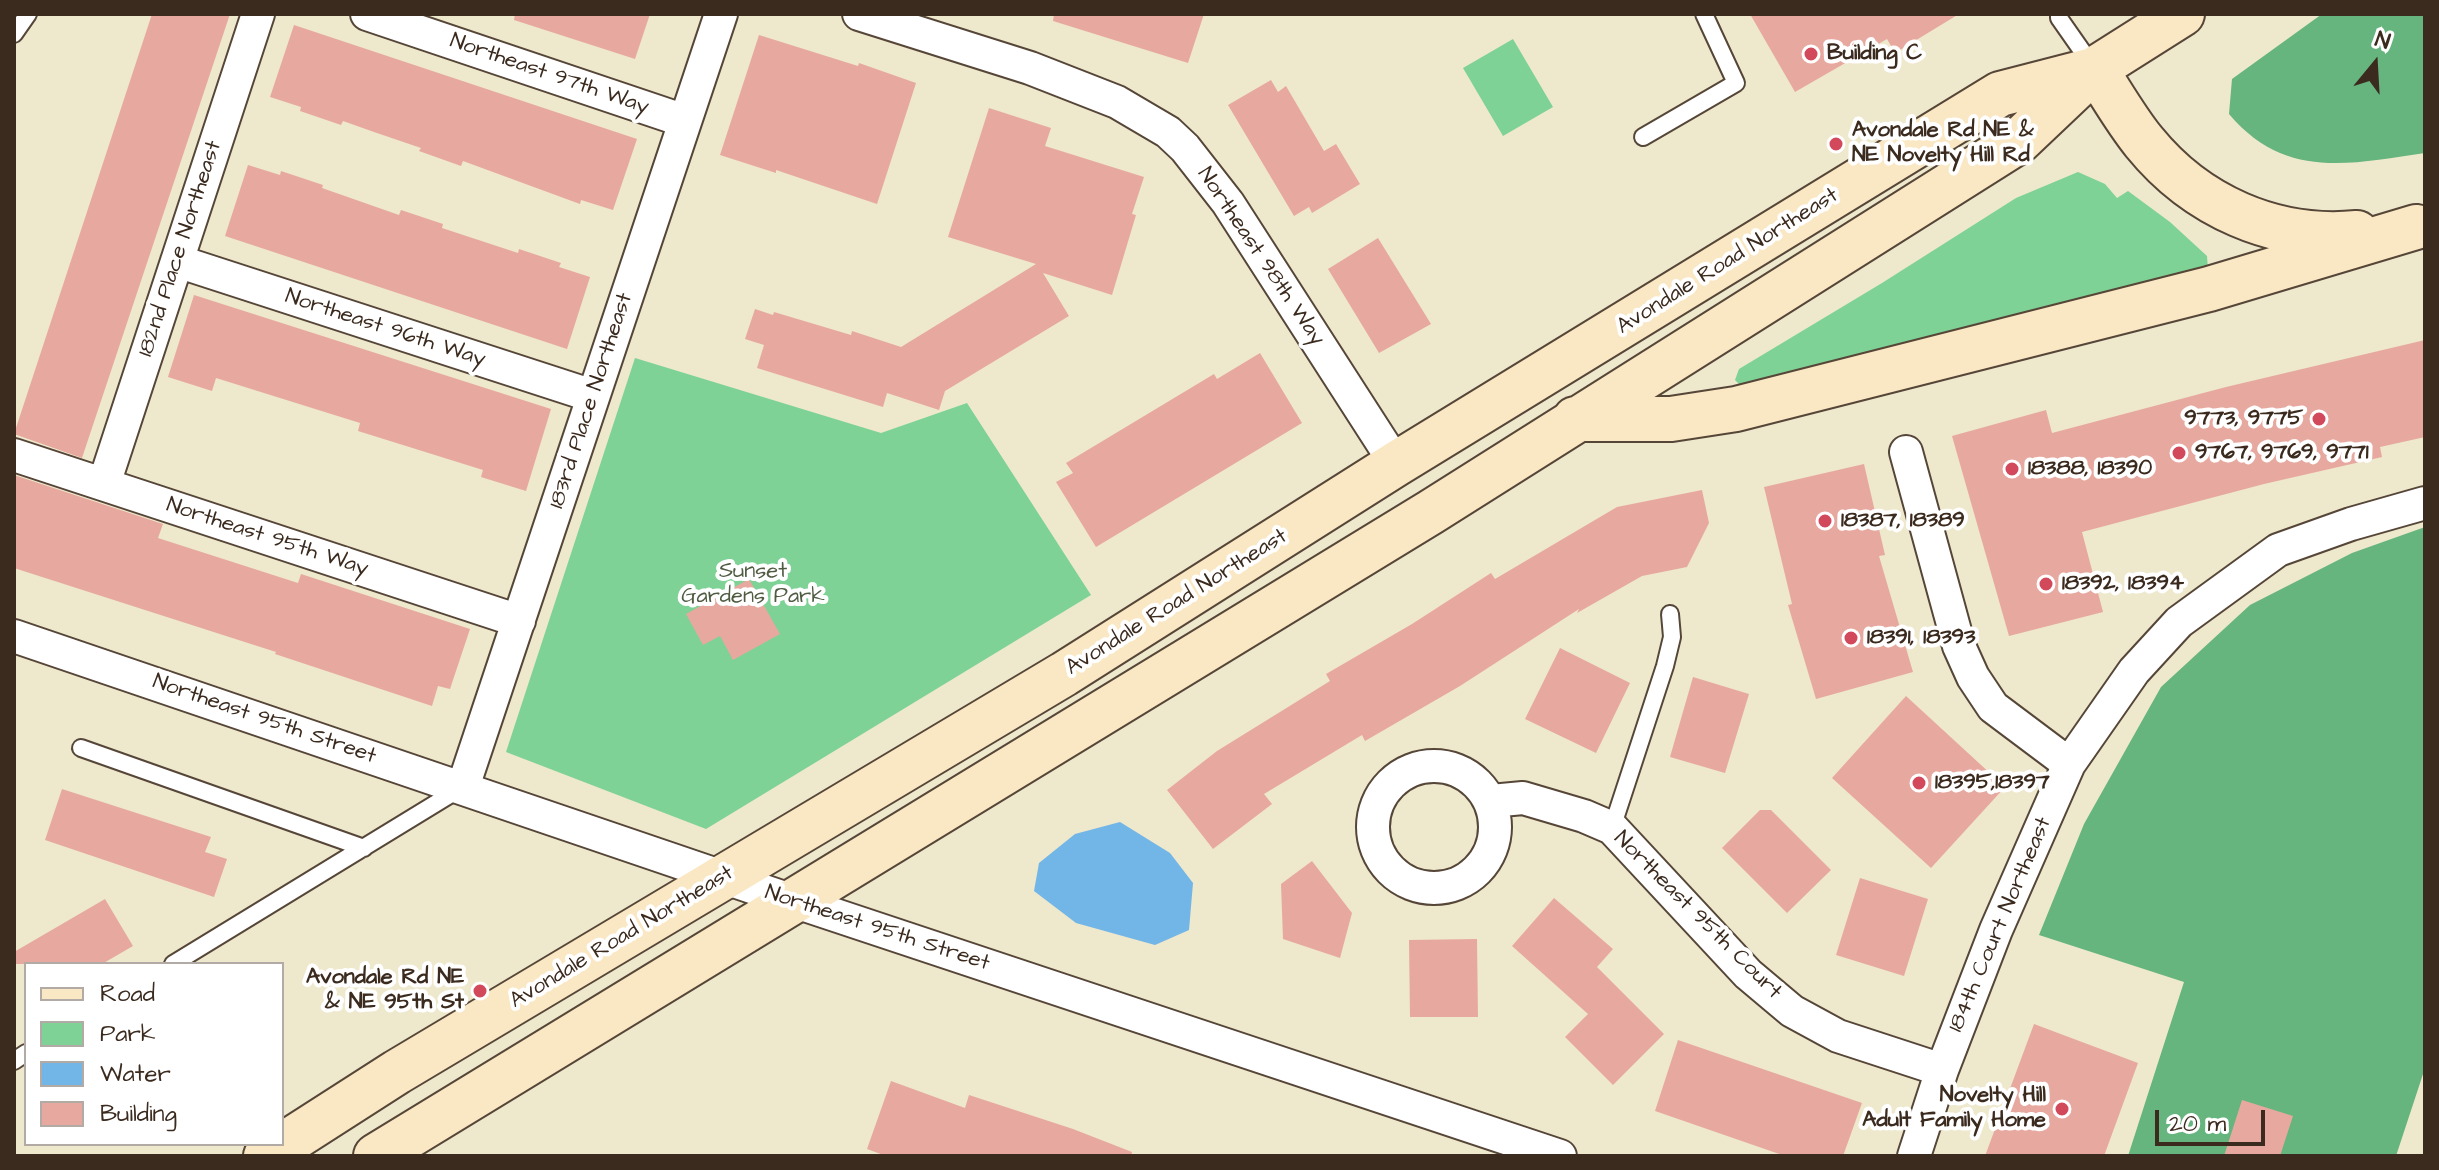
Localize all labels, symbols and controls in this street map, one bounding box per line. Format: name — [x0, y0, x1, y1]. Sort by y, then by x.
north arrow — [2335, 24, 2415, 104]
text: N — [2371, 24, 2394, 58]
street label: Northeast 97th Way — [446, 29, 652, 121]
place label: Building C — [1827, 41, 1922, 67]
marker: Building C — [1802, 45, 1820, 63]
place label: Avondale Rd NE & NE Novelty Hill Rd — [1852, 118, 2034, 170]
marker: Avondale Rd NE & NE Novelty Hill Rd — [1827, 135, 1845, 153]
street label: 182nd Place Northeast — [134, 138, 228, 360]
street label: Northeast 98th Way — [1191, 163, 1329, 351]
street label: Avondale Road Northeast — [1612, 183, 1844, 341]
street label: Northeast 96th Way — [282, 284, 488, 374]
street label: 183rd Place Northeast — [545, 290, 639, 512]
place label: 9773, 9775 — [2184, 406, 2303, 432]
marker: 9773, 9775 — [2310, 410, 2328, 428]
place label: 9767, 9769, 9771 — [2195, 440, 2369, 466]
marker: 9767, 9769, 9771 — [2170, 444, 2188, 462]
place label: 18388, 18390 — [2028, 456, 2152, 482]
marker: 18388, 18390 — [2003, 460, 2021, 478]
street label: Northeast 95th Way — [163, 493, 371, 583]
place label: 18387, 18389 — [1841, 508, 1965, 534]
marker: 18387, 18389 — [1816, 512, 1834, 530]
street label: Avondale Road Northeast — [1061, 524, 1293, 682]
park label: Sunset Gardens Park — [681, 559, 825, 610]
place label: 18392, 18394 — [2062, 571, 2184, 597]
marker: 18392, 18394 — [2037, 575, 2055, 593]
place label: 18391, 18393 — [1867, 625, 1975, 651]
marker: 18391, 18393 — [1842, 629, 1860, 647]
street label: Northeast 95th Street — [149, 669, 379, 771]
place label: 18395,18397 — [1935, 770, 2050, 796]
marker: 18395,18397 — [1910, 774, 1928, 792]
street label: 184th Court Northeast — [1944, 814, 2058, 1036]
street label: Northeast 95th Court — [1607, 826, 1787, 1006]
street label: Avondale Road Northeast — [505, 861, 739, 1015]
street label: Northeast 95th Street — [761, 880, 993, 978]
legend — [24, 962, 284, 1146]
place label: Avondale Rd NE & NE 95th St — [306, 965, 464, 1016]
text: Road — [100, 977, 155, 1011]
marker: Avondale Rd NE & NE 95th St — [471, 982, 489, 1000]
text: Park — [100, 1017, 156, 1051]
text: Water — [100, 1057, 171, 1091]
place label: Novelty Hill Adult Family Home — [1862, 1083, 2046, 1134]
scale bar — [2159, 1094, 2269, 1144]
text: Building — [100, 1097, 177, 1131]
marker: Novelty Hill Adult Family Home — [2053, 1100, 2071, 1118]
text: 20 m — [2169, 1107, 2226, 1141]

